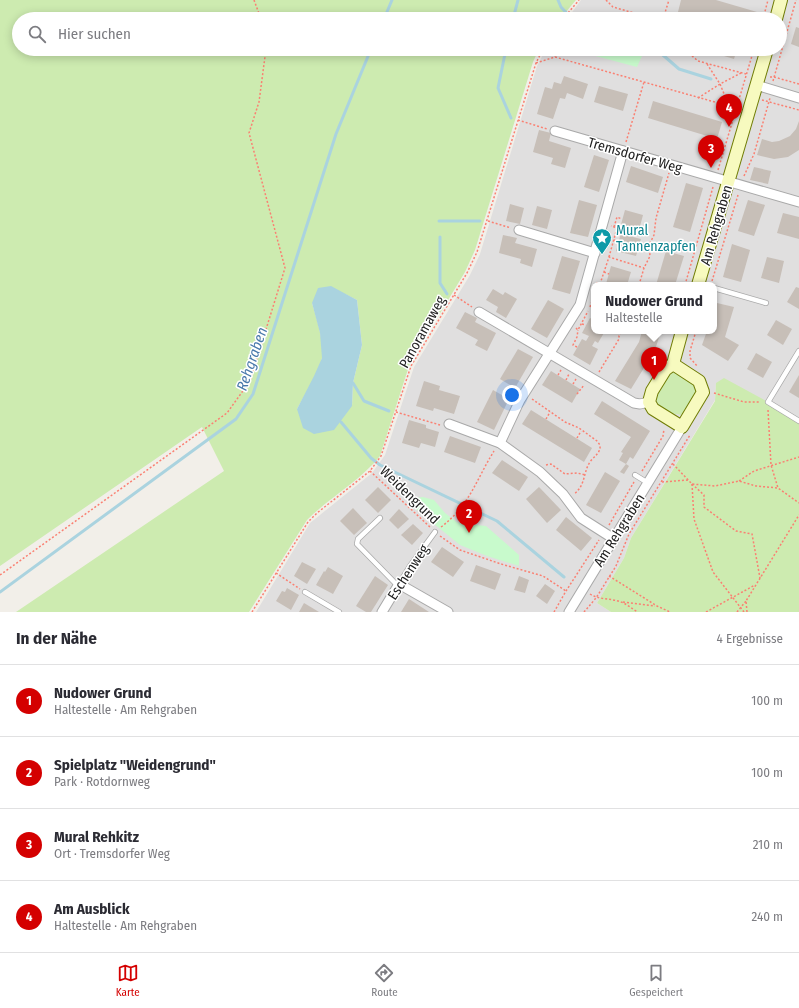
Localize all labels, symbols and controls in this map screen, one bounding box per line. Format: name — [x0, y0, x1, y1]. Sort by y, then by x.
search box — [12, 12, 787, 56]
icon: search — [26, 23, 48, 45]
text: Hier suchen — [58, 25, 131, 43]
pin: 4 — [716, 94, 742, 127]
street label: Tremsdorfer Weg — [586, 134, 684, 177]
pin: 3 — [698, 135, 724, 168]
street label: Am Rehgraben — [697, 183, 736, 267]
place label: Mural Tannenzapfen — [616, 222, 696, 255]
place icon: Mural Tannenzapfen — [591, 227, 613, 255]
popup — [591, 282, 717, 334]
text: Nudower Grund — [605, 292, 703, 310]
street label: Panoramaweg — [396, 293, 449, 371]
text: Haltestelle — [605, 310, 662, 325]
water label: Rehgraben — [233, 325, 271, 393]
pin: 1 — [641, 347, 667, 380]
your location — [502, 385, 522, 405]
street label: Weidengrund — [376, 463, 443, 528]
street label: Am Rehgraben — [590, 491, 649, 570]
pin: 2 — [456, 500, 482, 533]
street label: Eschenweg — [384, 541, 433, 603]
text: In der Nähe — [16, 628, 97, 649]
text: 4 Ergebnisse — [717, 631, 783, 646]
text: Nudower Grund — [54, 684, 152, 702]
text: 1 — [26, 693, 32, 708]
text: 100 m — [751, 693, 783, 708]
text: Haltestelle · Am Rehgraben — [54, 702, 197, 717]
text: Spielplatz "Weidengrund" — [54, 756, 216, 774]
text: 2 — [26, 765, 32, 780]
text: 100 m — [751, 765, 783, 780]
text: Park · Rotdornweg — [54, 774, 150, 789]
text: Mural Rehkitz — [54, 828, 139, 846]
text: 3 — [26, 837, 32, 852]
text: 210 m — [753, 837, 783, 852]
text: Ort · Tremsdorfer Weg — [54, 846, 170, 861]
text: Am Ausblick — [54, 900, 130, 918]
text: 4 — [26, 909, 32, 924]
text: 240 m — [751, 909, 783, 924]
text: Haltestelle · Am Rehgraben — [54, 918, 197, 933]
tab: Karte — [116, 962, 140, 999]
tab: Route — [371, 962, 398, 999]
tab: Gespeichert — [629, 962, 683, 999]

